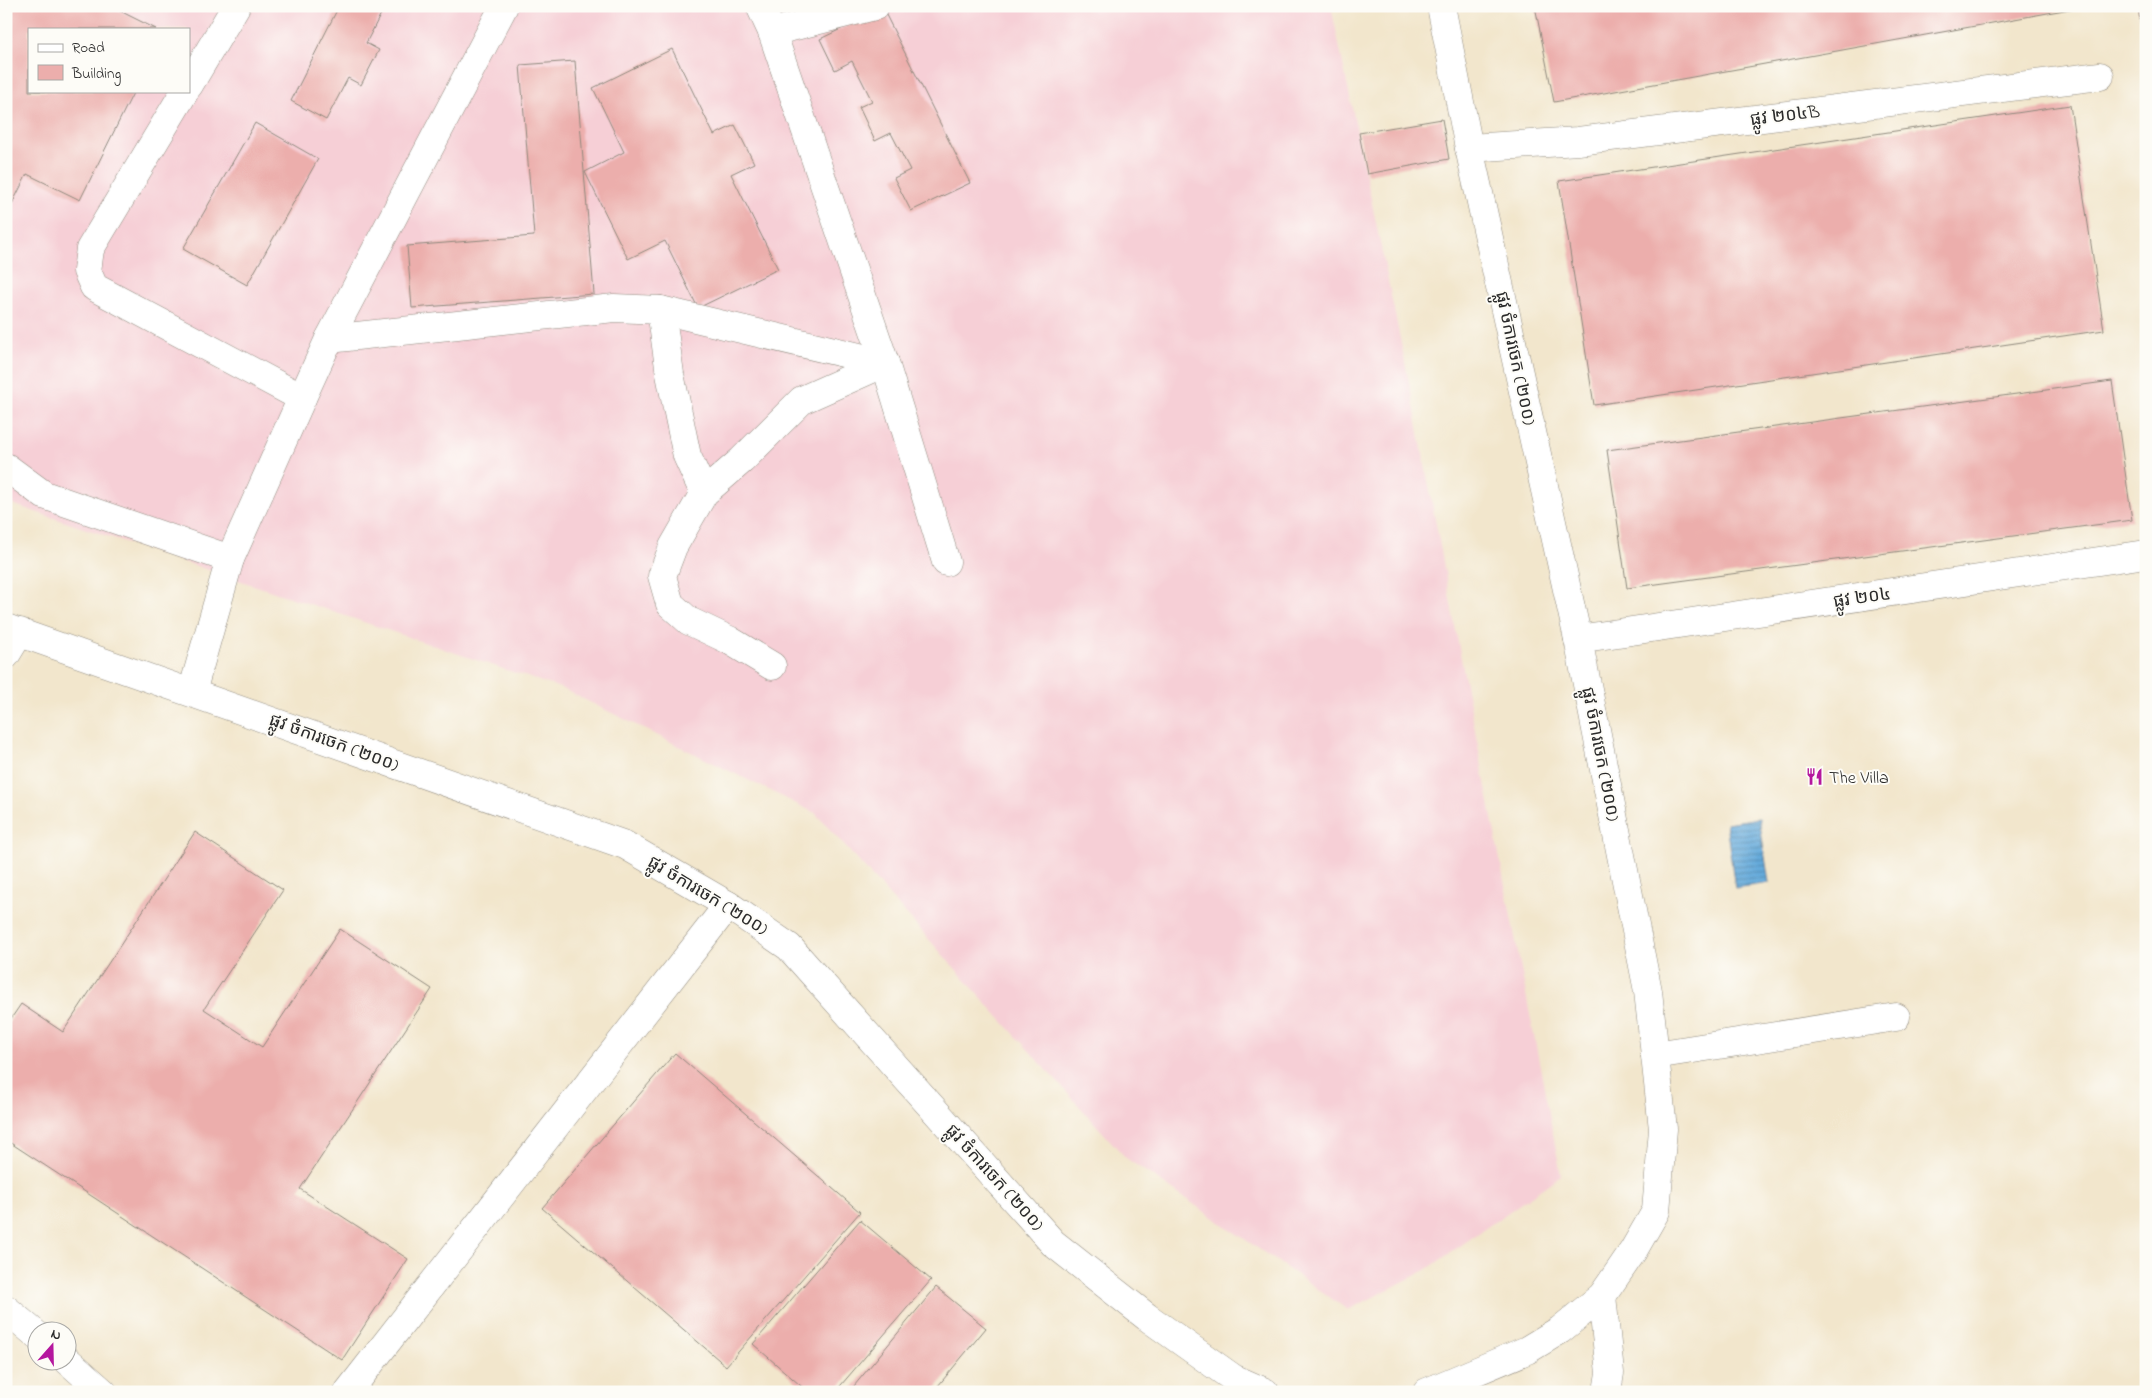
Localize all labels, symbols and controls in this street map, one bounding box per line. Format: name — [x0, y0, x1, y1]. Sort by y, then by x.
legend — [28, 28, 190, 92]
text: Road — [72, 37, 105, 59]
text: Building — [71, 63, 121, 86]
street label: ផ្លូវ ២០៤B — [1749, 100, 1822, 135]
street label: ផ្លូវ ចំការចេក (២០០) — [1486, 289, 1541, 428]
street label: ផ្លូវ ២០៤ — [1832, 582, 1893, 617]
street label: ផ្លូវ ចំការចេក (២០០) — [1572, 685, 1625, 824]
street label: ផ្លូវ ចំការចេក (២០០) — [264, 708, 402, 781]
place label: The Villa — [1829, 766, 1889, 792]
restaurant icon: The Villa — [1805, 767, 1825, 787]
street label: ផ្លូវ ចំការចេក (២០០) — [641, 851, 772, 944]
street label: ផ្លូវ ចំការចេក (២០០) — [937, 1119, 1049, 1239]
north arrow — [28, 1320, 78, 1370]
text: N — [48, 1324, 64, 1347]

